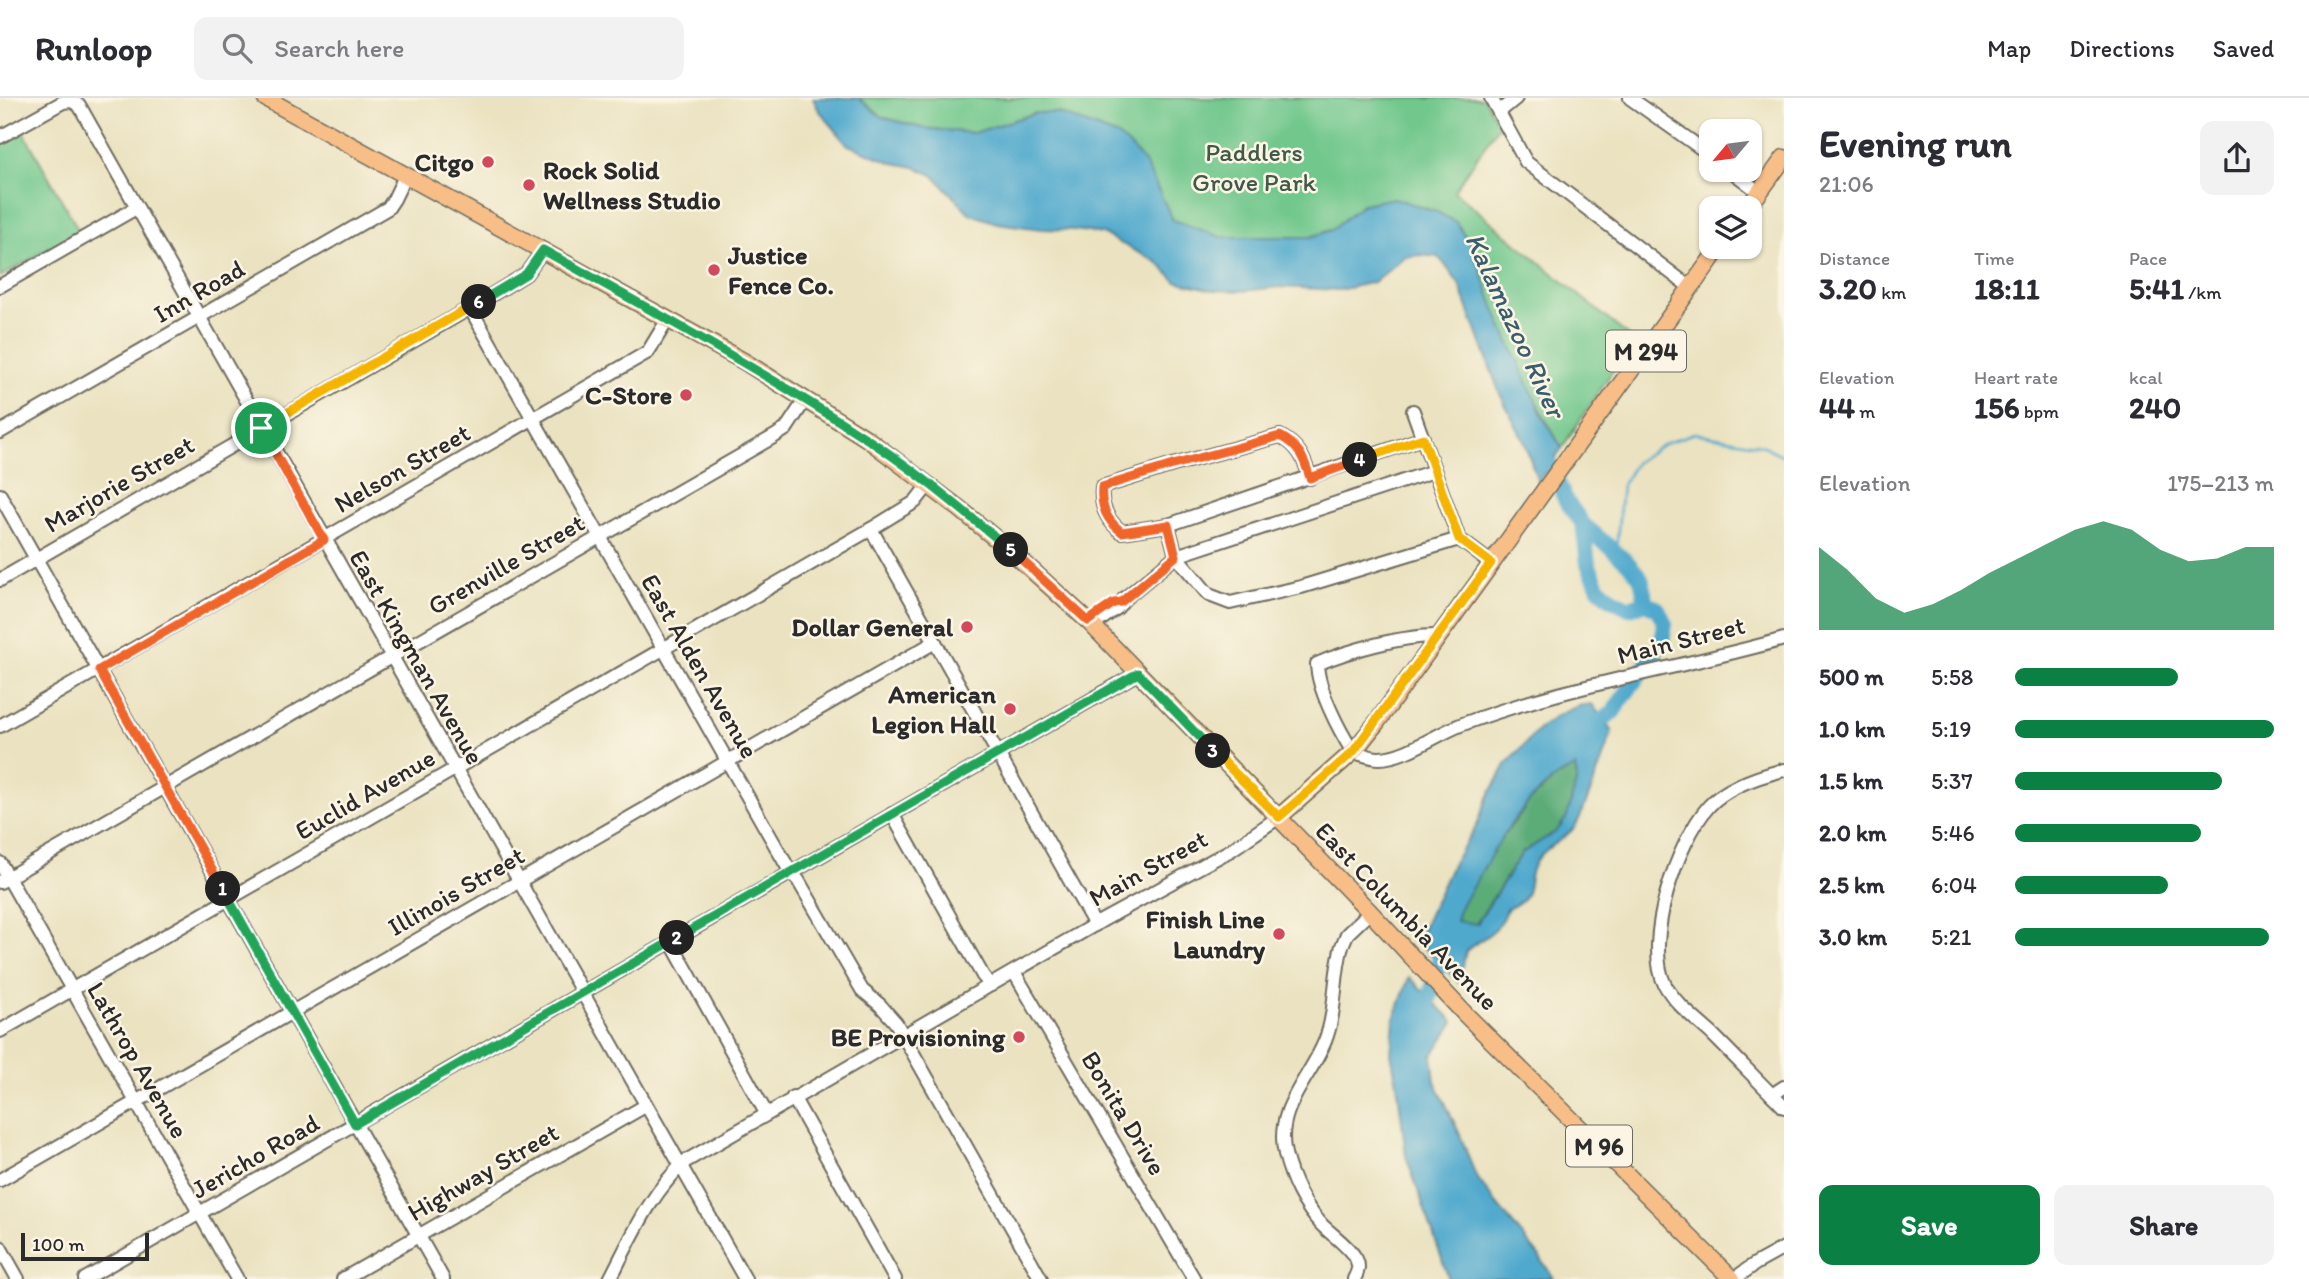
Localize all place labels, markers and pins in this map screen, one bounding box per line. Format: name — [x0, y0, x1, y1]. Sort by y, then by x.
place label: Citgo — [414, 146, 474, 178]
marker: Citgo — [480, 154, 496, 170]
place label: Rock Solid Wellness Studio — [543, 154, 721, 216]
marker: Rock Solid Wellness Studio — [521, 177, 537, 193]
place label: Justice Fence Co. — [727, 239, 834, 301]
marker: Justice Fence Co. — [706, 262, 722, 278]
pin: 6 — [462, 284, 496, 320]
place label: C-Store — [585, 379, 672, 411]
marker: C-Store — [678, 387, 694, 403]
pin — [231, 398, 291, 458]
pin: 4 — [1342, 442, 1378, 478]
pin: 5 — [993, 532, 1028, 568]
place label: Dollar General — [791, 611, 954, 643]
marker: Dollar General — [959, 619, 975, 635]
place label: American Legion Hall — [871, 678, 997, 740]
marker: American Legion Hall — [1002, 701, 1018, 717]
pin: 3 — [1196, 734, 1230, 768]
pin: 1 — [206, 872, 241, 906]
place label: Finish Line Laundry — [1146, 903, 1266, 965]
pin: 2 — [660, 920, 694, 956]
marker: Finish Line Laundry — [1271, 926, 1287, 942]
place label: BE Provisioning — [831, 1021, 1006, 1053]
marker: BE Provisioning — [1011, 1029, 1027, 1045]

